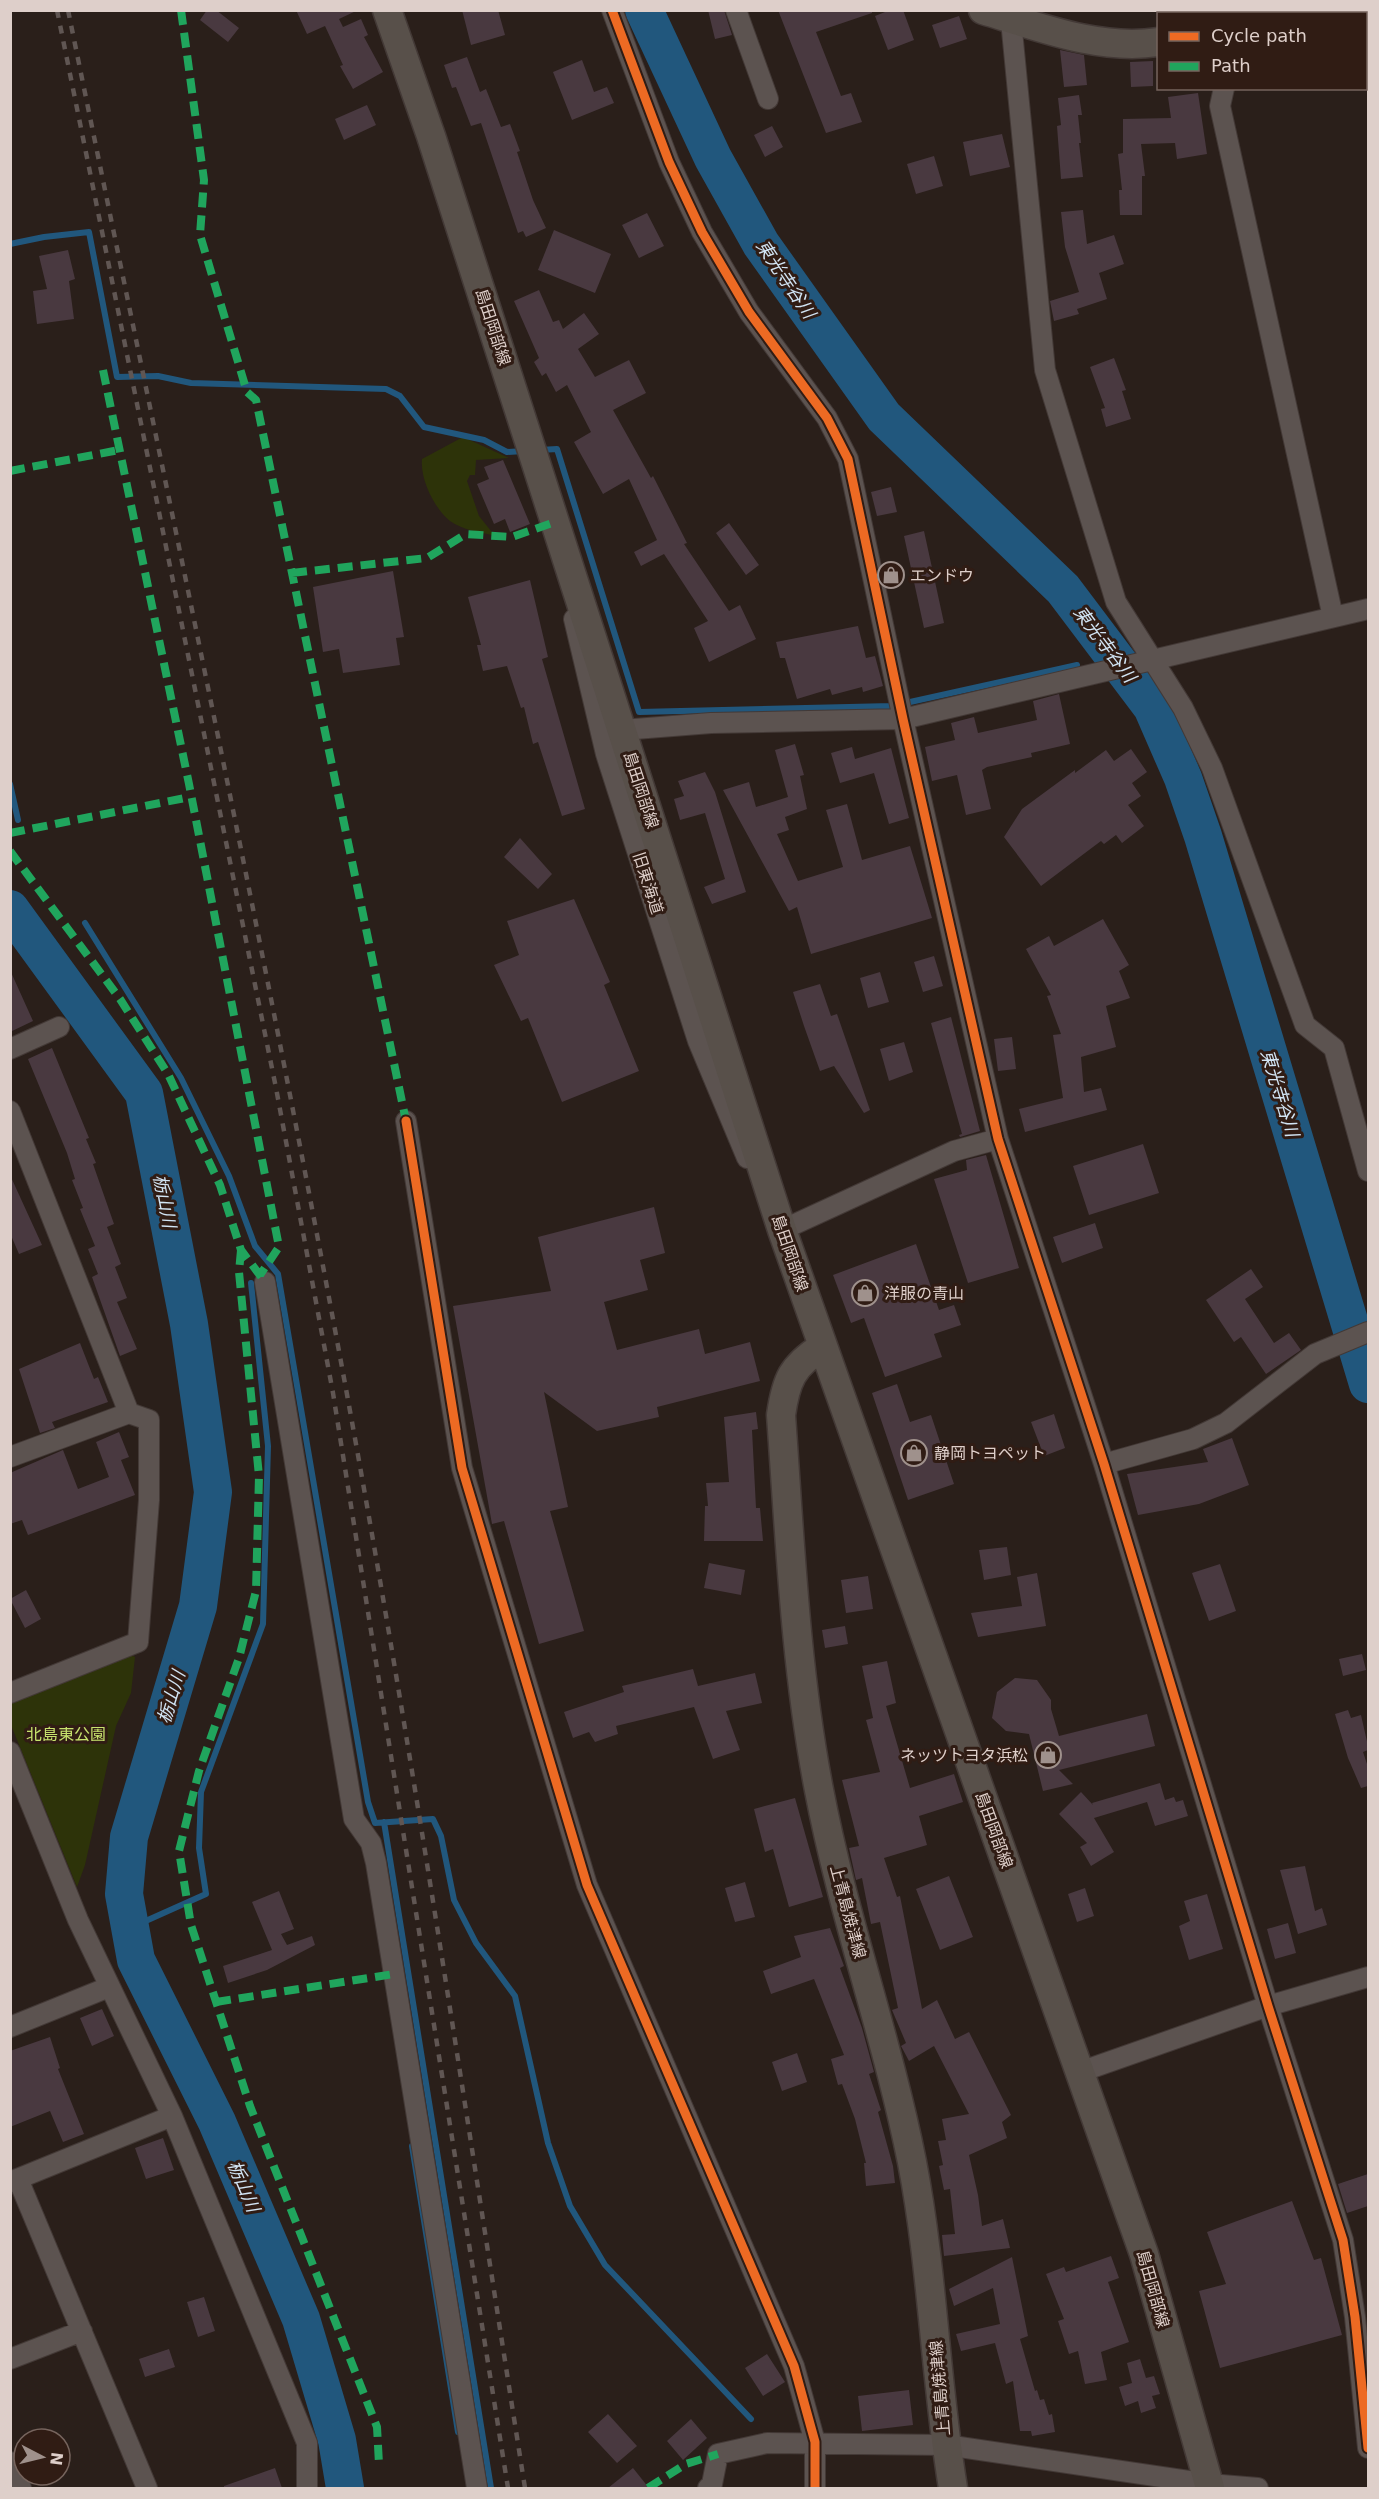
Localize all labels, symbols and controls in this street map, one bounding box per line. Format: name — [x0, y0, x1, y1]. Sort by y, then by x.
legend — [1157, 12, 1367, 90]
text: Cycle path — [1211, 25, 1307, 46]
text: Path — [1211, 55, 1251, 76]
water label: 東光寺谷川 — [752, 236, 821, 324]
street label: 島田岡部線 — [472, 286, 514, 368]
shop icon: エンドウ — [876, 560, 906, 590]
place label: エンドウ — [910, 566, 974, 585]
water label: 東光寺谷川 — [1070, 602, 1142, 688]
street label: 島田岡部線 — [620, 749, 662, 831]
street label: 旧東海道 — [629, 850, 667, 916]
water label: 東光寺谷川 — [1257, 1047, 1304, 1141]
water label: 栃山川 — [150, 1172, 181, 1231]
street label: 島田岡部線 — [768, 1212, 812, 1294]
shop icon: 洋服の青山 — [850, 1278, 880, 1308]
place label: 洋服の青山 — [884, 1284, 964, 1303]
shop icon: 静岡トヨペット — [899, 1438, 929, 1468]
place label: 静岡トヨペット — [934, 1444, 1046, 1463]
water label: 栃山川 — [153, 1666, 190, 1726]
park label: 北島東公園 — [26, 1725, 106, 1744]
shop icon: ネッツトヨタ浜松 — [1033, 1740, 1063, 1770]
place label: ネッツトヨタ浜松 — [900, 1746, 1028, 1765]
street label: 島田岡部線 — [971, 1789, 1017, 1871]
street label: 上青島焼津線 — [826, 1863, 870, 1961]
water label: 栃山川 — [224, 2157, 265, 2217]
street label: 島田岡部線 — [1133, 2248, 1173, 2330]
street label: 上青島焼津線 — [926, 2339, 954, 2437]
north arrow — [12, 2427, 72, 2487]
text: N — [46, 2451, 67, 2467]

